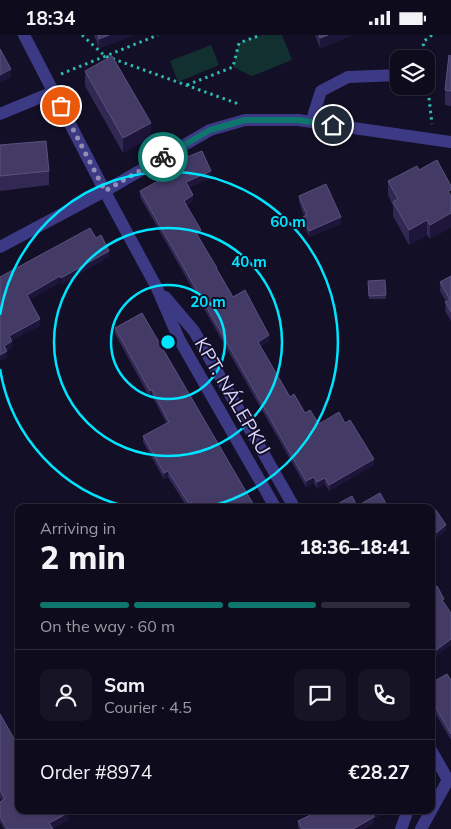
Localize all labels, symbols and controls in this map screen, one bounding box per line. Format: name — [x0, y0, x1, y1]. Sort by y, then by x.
text: 18:34 — [25, 6, 75, 30]
map controls — [390, 50, 435, 95]
button: layers — [390, 50, 435, 95]
pin — [40, 85, 82, 127]
icon: bag — [47, 92, 75, 120]
pin — [312, 104, 354, 146]
icon: home — [319, 111, 347, 139]
courier — [138, 132, 188, 182]
icon: bike — [149, 143, 177, 171]
text: 60 m — [270, 212, 306, 231]
text: 40 m — [231, 252, 267, 271]
text: 20 m — [190, 292, 226, 311]
centre of rings — [159, 333, 177, 351]
street label: KPT. NÁLEPKU — [190, 333, 276, 459]
text: Arriving in — [40, 518, 116, 538]
text: 18:36–18:41 — [299, 535, 410, 559]
text: 2 min — [40, 537, 126, 577]
text: On the way · 60 m — [40, 616, 175, 636]
button: person — [40, 669, 92, 721]
button: chat — [294, 669, 346, 721]
button: phone — [358, 669, 410, 721]
text: Sam — [104, 673, 145, 697]
text: Courier · 4.5 — [104, 697, 192, 717]
text: Order #8974 — [40, 760, 152, 784]
text: €28.27 — [348, 760, 410, 784]

